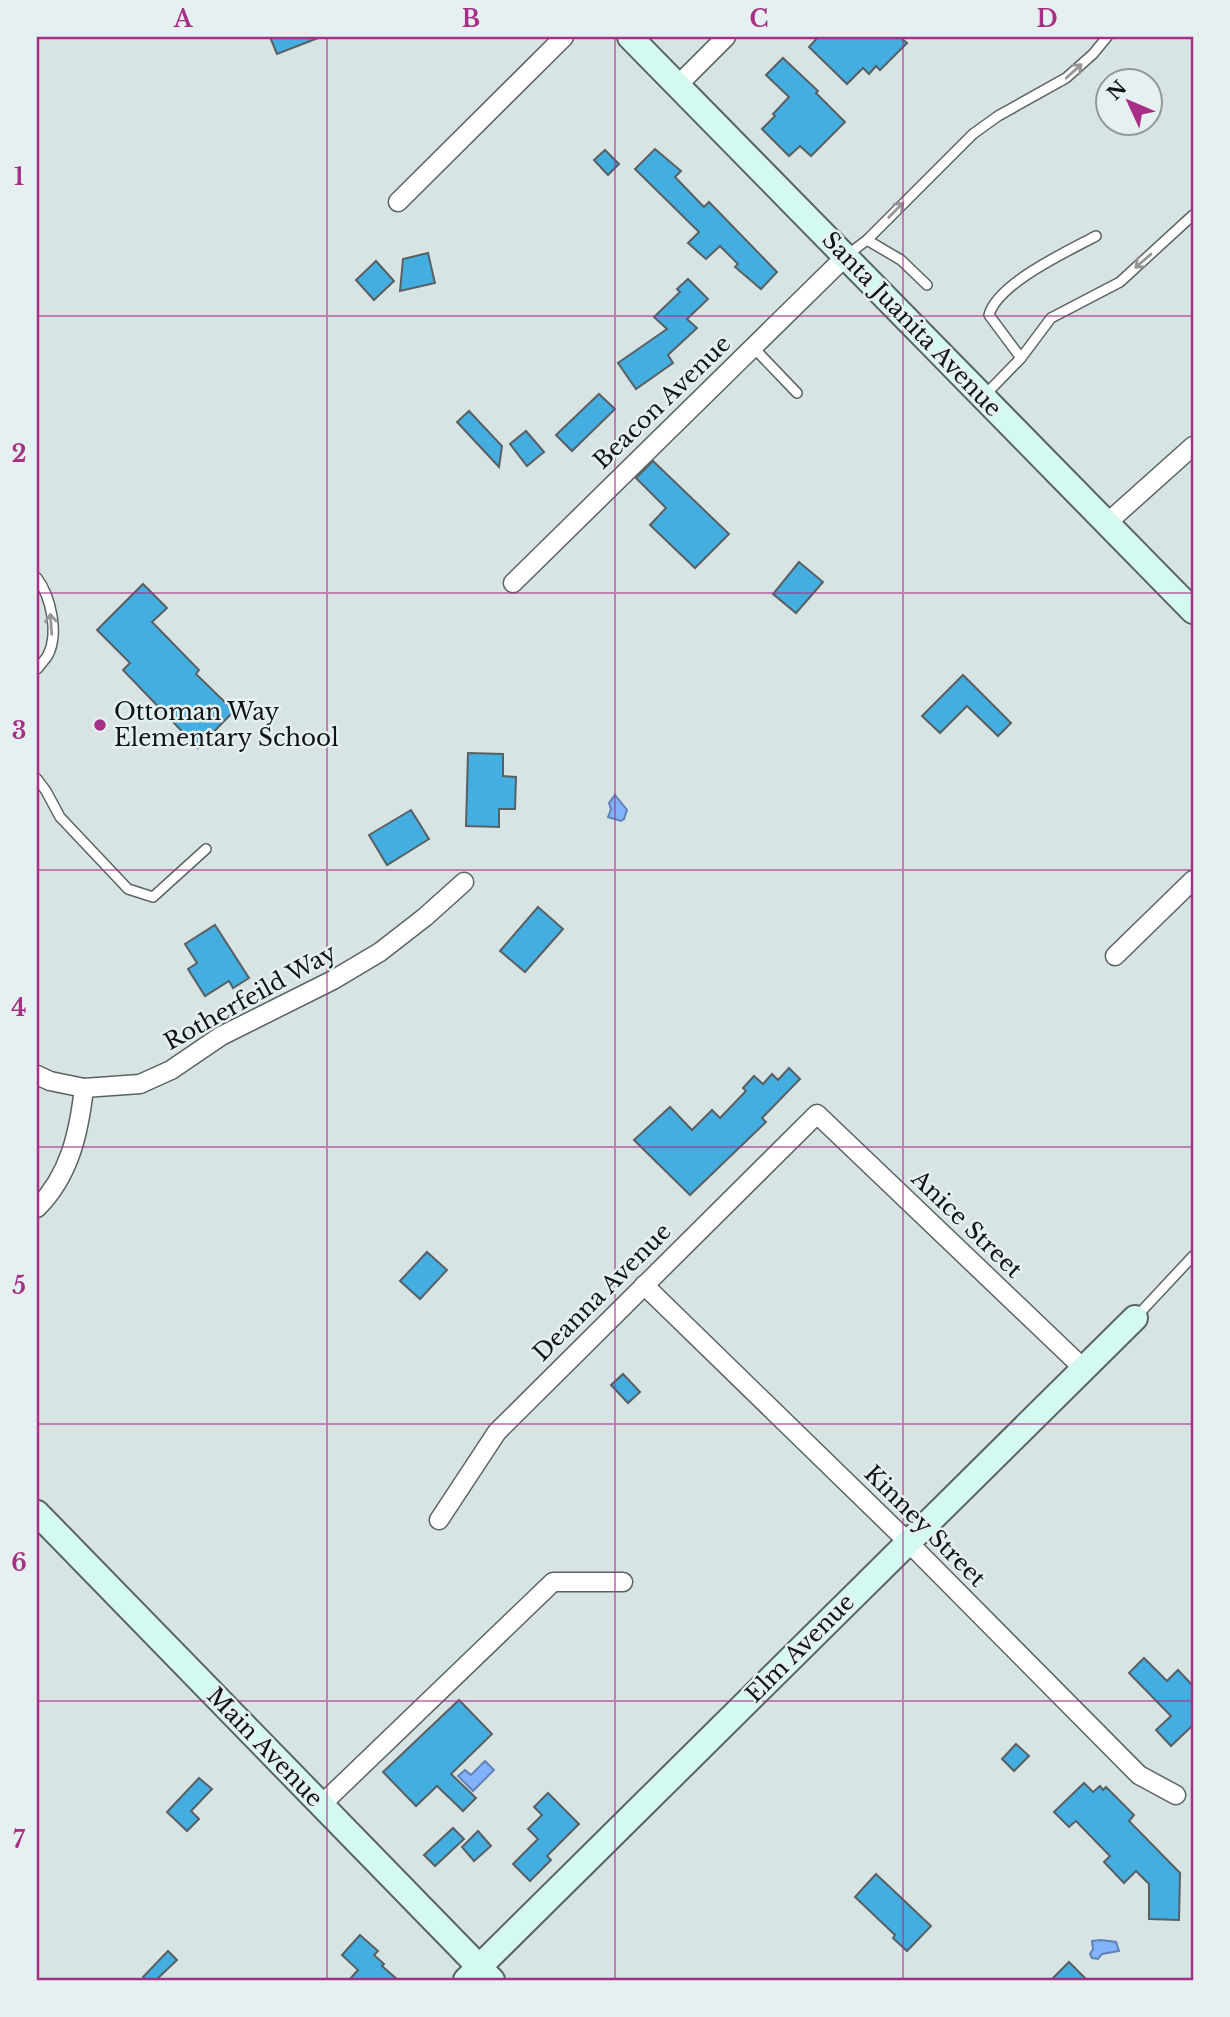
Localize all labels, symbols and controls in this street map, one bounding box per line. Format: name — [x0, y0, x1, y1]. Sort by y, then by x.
text: A — [173, 5, 194, 33]
text: B — [462, 5, 480, 33]
text: C — [750, 5, 768, 33]
text: D — [1036, 5, 1058, 33]
one-way arrow — [1065, 63, 1083, 79]
north arrow — [1094, 66, 1164, 136]
text: N — [1103, 76, 1132, 105]
text: 1 — [14, 163, 24, 191]
one-way arrow — [888, 202, 905, 219]
street label: Santa Juanita Avenue — [816, 226, 1008, 422]
one-way arrow — [1135, 253, 1153, 269]
street label: Beacon Avenue — [588, 329, 736, 475]
text: 2 — [12, 440, 26, 468]
one-way arrow — [44, 613, 57, 636]
place label: Ottoman Way Elementary School — [114, 698, 339, 752]
text: 3 — [12, 717, 26, 745]
marker: Ottoman Way Elementary School — [92, 717, 108, 733]
street label: Rotherfeild Way — [159, 938, 341, 1056]
text: 4 — [11, 994, 27, 1022]
street label: Anice Street — [905, 1164, 1028, 1284]
street label: Deanna Avenue — [527, 1217, 677, 1367]
text: 5 — [12, 1272, 26, 1300]
street label: Kinney Street — [858, 1459, 992, 1593]
text: 6 — [11, 1549, 27, 1577]
street label: Elm Avenue — [740, 1588, 860, 1708]
street label: Main Avenue — [201, 1682, 329, 1812]
text: 7 — [13, 1826, 26, 1854]

